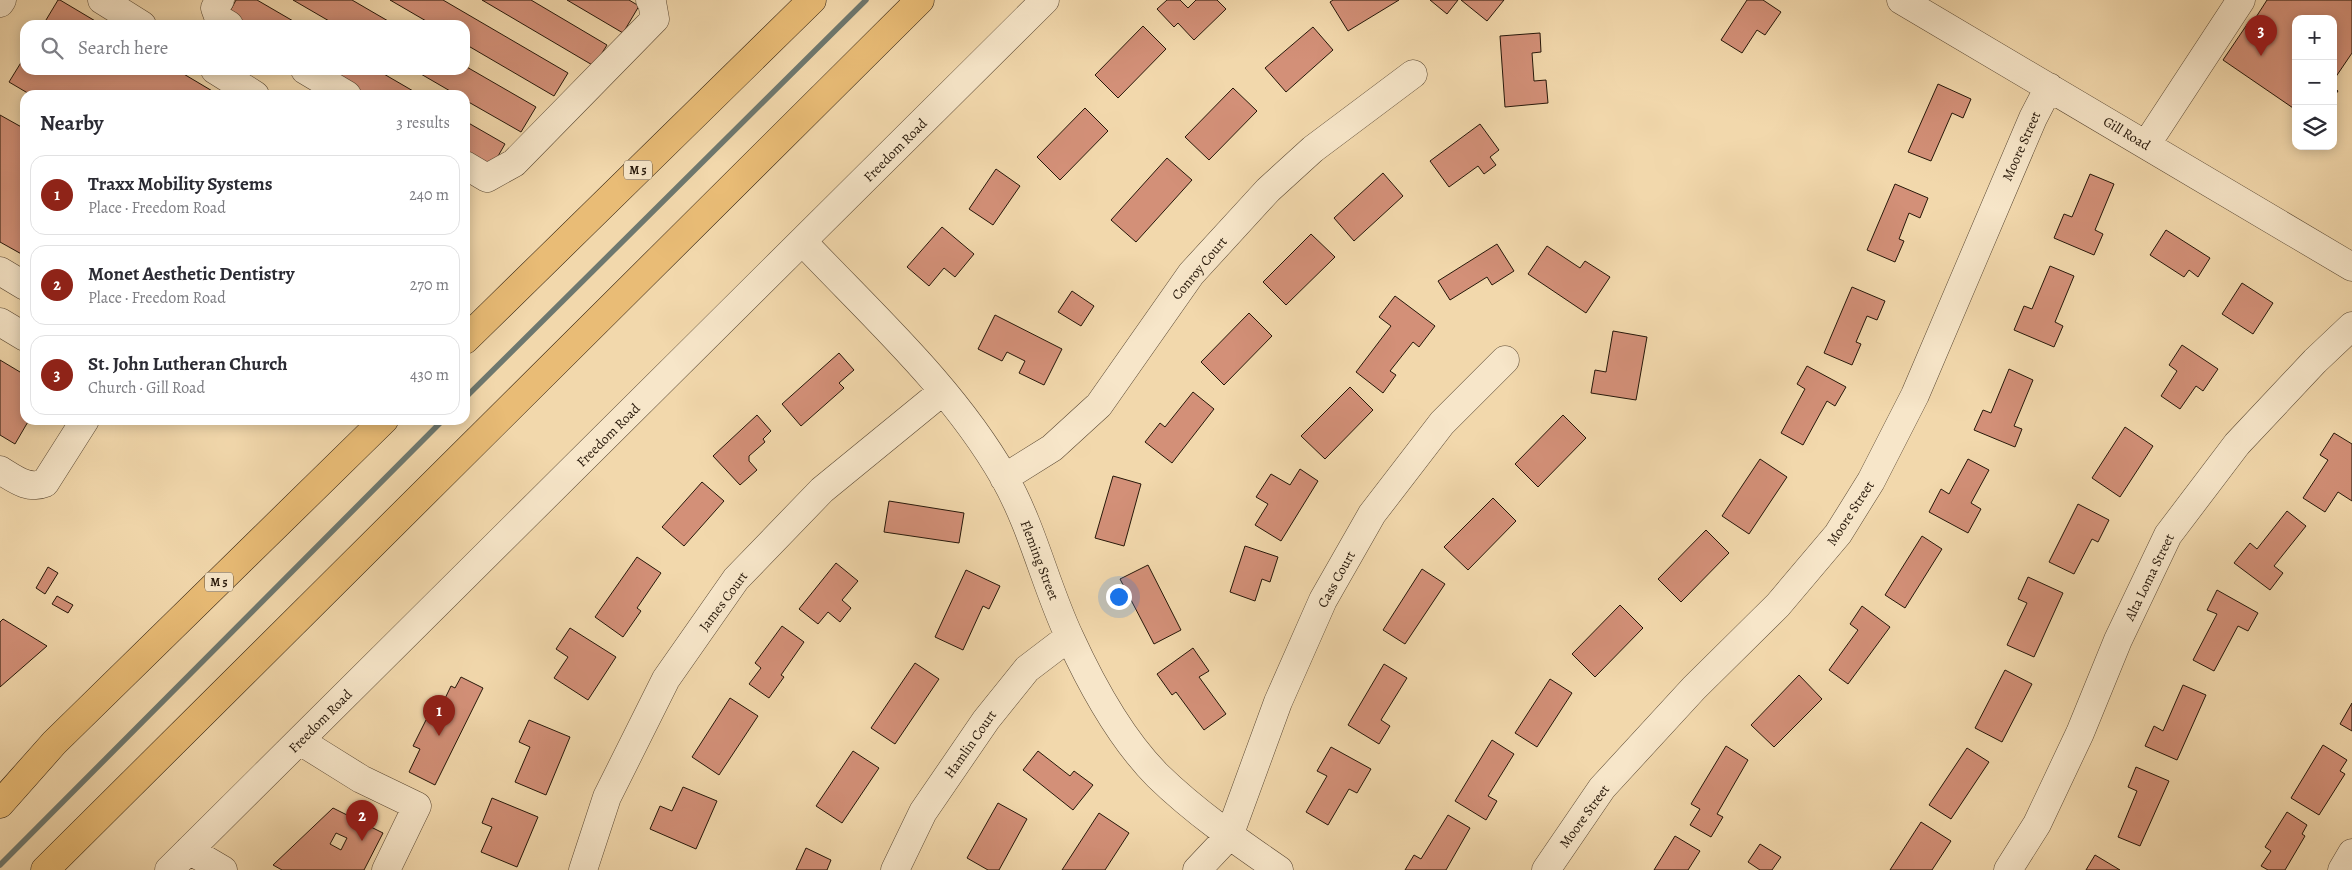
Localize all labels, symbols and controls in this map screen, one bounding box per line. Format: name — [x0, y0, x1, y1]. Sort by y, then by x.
pin: 3 — [2245, 15, 2277, 56]
map controls — [2292, 15, 2337, 150]
button: + — [2292, 15, 2337, 60]
search box — [20, 20, 470, 75]
icon: search — [38, 34, 66, 62]
text: Search here — [78, 35, 168, 61]
button: − — [2292, 60, 2337, 105]
button: layers — [2292, 105, 2337, 150]
street label: Moore Street — [1998, 108, 2045, 184]
text: Nearby — [40, 109, 103, 137]
text: 3 results — [396, 112, 450, 134]
street label: Gill Road — [2100, 112, 2154, 155]
street label: Freedom Road — [859, 114, 932, 186]
road number: M 5 — [624, 160, 652, 180]
text: Traxx Mobility Systems — [88, 171, 272, 197]
text: 1 — [54, 184, 60, 206]
text: 240 m — [409, 184, 449, 206]
text: Place · Freedom Road — [88, 197, 226, 219]
street label: Conroy Court — [1167, 232, 1232, 304]
text: Monet Aesthetic Dentistry — [88, 261, 295, 287]
text: 2 — [53, 274, 61, 296]
text: 270 m — [410, 274, 449, 296]
text: Place · Freedom Road — [88, 287, 226, 309]
text: St. John Lutheran Church — [88, 351, 288, 377]
text: 3 — [54, 364, 60, 386]
text: 430 m — [410, 364, 449, 386]
text: Church · Gill Road — [88, 377, 205, 399]
street label: Freedom Road — [572, 399, 645, 471]
street label: Moore Street — [1822, 477, 1879, 550]
street label: Fleming Street — [1016, 517, 1064, 603]
street label: Alta Loma Street — [2120, 530, 2179, 625]
street label: Cass Court — [1313, 547, 1360, 611]
street label: James Court — [695, 567, 752, 635]
road number: M 5 — [205, 572, 233, 592]
your location — [1106, 584, 1132, 610]
street label: Freedom Road — [284, 685, 357, 757]
pin: 1 — [423, 695, 455, 736]
street label: Hamlin Court — [940, 706, 1001, 782]
street label: Moore Street — [1555, 780, 1614, 852]
pin: 2 — [346, 800, 378, 841]

